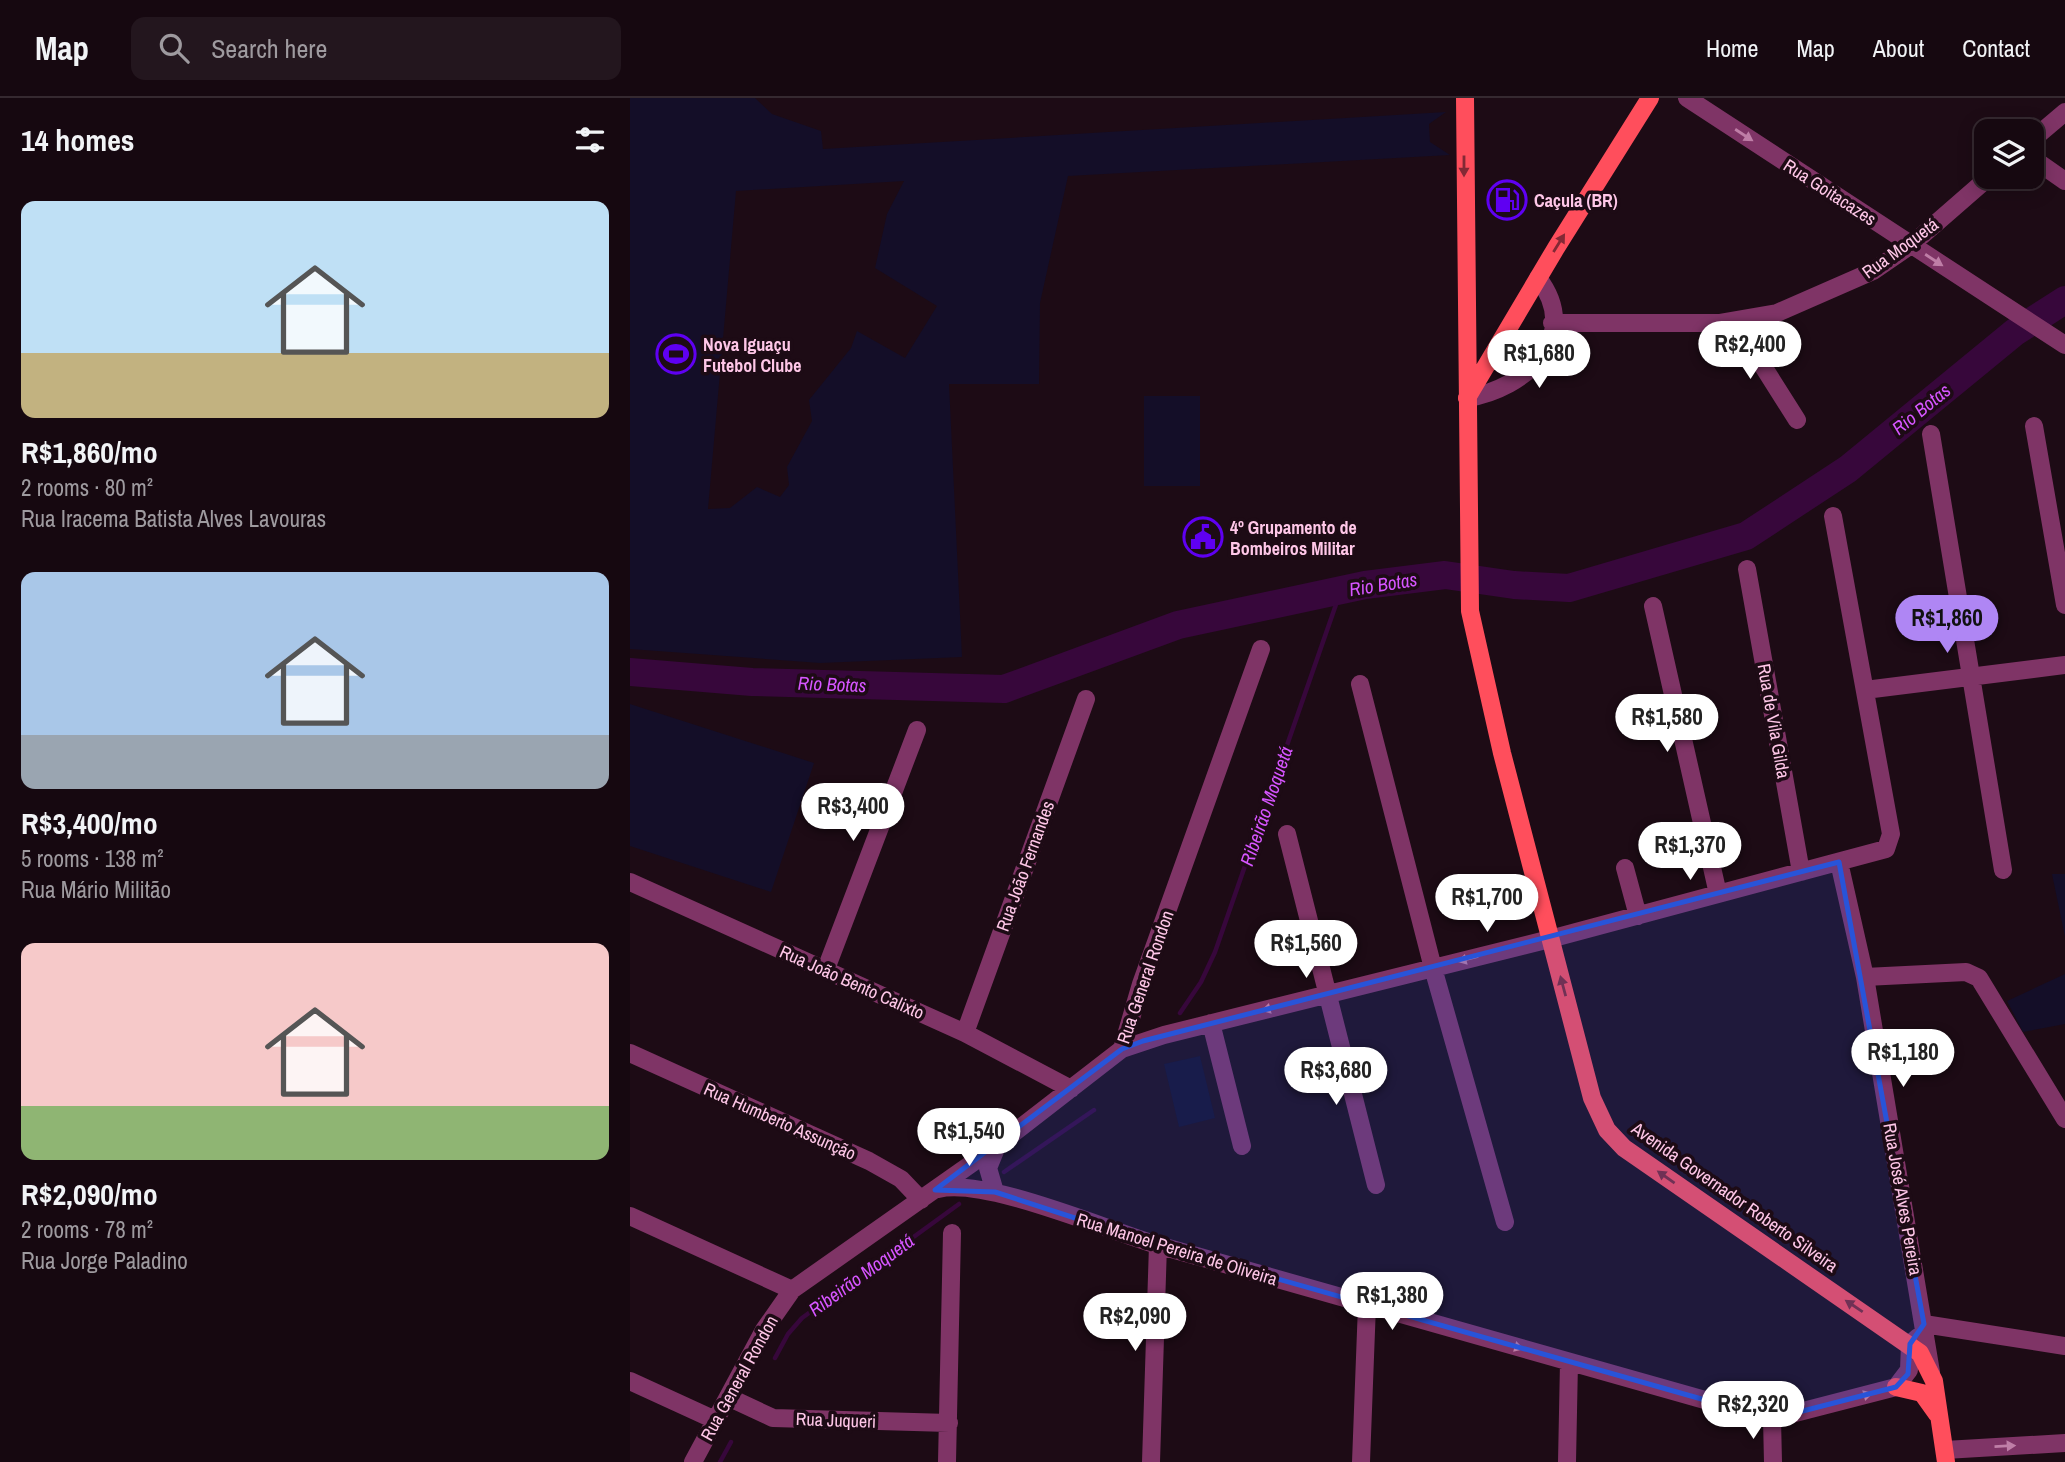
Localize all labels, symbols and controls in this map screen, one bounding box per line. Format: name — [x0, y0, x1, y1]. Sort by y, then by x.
search box — [131, 17, 621, 80]
text: Map — [35, 26, 89, 70]
icon: search — [155, 29, 193, 67]
text: Search here — [211, 31, 327, 66]
text: Home — [1706, 32, 1758, 64]
text: Map — [1796, 32, 1835, 64]
text: About — [1873, 32, 1924, 64]
text: Contact — [1962, 32, 2030, 64]
map controls — [1974, 119, 2044, 189]
button: layers — [1974, 119, 2044, 189]
text: 14 homes — [21, 120, 135, 160]
icon: filters — [571, 121, 609, 159]
one-way arrow — [1734, 129, 1754, 142]
street label: Rua Goitacazes — [1779, 153, 1881, 231]
one-way arrow — [1458, 155, 1470, 177]
fuel station icon: Caçula (BR) — [1486, 179, 1528, 221]
place label: Caçula (BR) — [1534, 188, 1618, 213]
street label: Rua Moquetá — [1857, 212, 1943, 284]
one-way arrow — [1552, 234, 1565, 253]
icon: home — [252, 247, 378, 373]
one-way arrow — [1925, 253, 1943, 267]
pin: R$2,400 — [1685, 322, 1815, 381]
text: R$2,400 — [1714, 328, 1786, 359]
pin: R$1,680 — [1474, 330, 1604, 390]
place label: Nova Iguaçu Futebol Clube — [703, 332, 801, 378]
sports icon: Nova Iguaçu Futebol Clube — [655, 333, 697, 375]
text: R$1,680 — [1503, 337, 1575, 368]
water label: Rio Botas — [1886, 377, 1956, 441]
text: R$1,860/mo — [21, 432, 158, 472]
text: 2 rooms · 80 m² — [21, 472, 153, 503]
text: Rua Iracema Batista Alves Lavouras — [21, 503, 326, 534]
place label: 4º Grupamento de Bombeiros Militar — [1230, 515, 1357, 561]
public building icon: 4º Grupamento de Bombeiros Militar — [1182, 516, 1224, 558]
water label: Rio Botas — [1347, 566, 1419, 602]
pin: R$1,860 — [1882, 596, 2012, 655]
text: R$1,860 — [1911, 602, 1983, 633]
icon: home — [252, 618, 378, 744]
street label: Rua de Vila Gilda — [1752, 662, 1796, 780]
water label: Rio Botas — [797, 670, 867, 698]
pin: R$1,580 — [1602, 694, 1732, 754]
text: R$1,580 — [1631, 701, 1703, 732]
water label: Ribeirão Moquetá — [1233, 742, 1299, 869]
pin: R$3,400 — [788, 784, 918, 843]
text: R$3,400 — [817, 790, 889, 821]
street label: Rua João Fernandes — [990, 797, 1060, 935]
text: R$3,400/mo — [21, 803, 158, 843]
pin: R$1,370 — [1625, 822, 1755, 882]
text: R$1,370 — [1654, 829, 1726, 860]
text: 5 rooms · 138 m² — [21, 843, 164, 874]
text: Rua Mário Militão — [21, 874, 171, 905]
pin: R$1,700 — [1422, 874, 1552, 934]
text: R$1,700 — [1451, 881, 1523, 912]
street label: Rua General Rondon — [1110, 907, 1180, 1047]
pin: R$1,560 — [1241, 920, 1371, 980]
text: R$1,560 — [1270, 927, 1342, 958]
street label: Rua João Bento Calixto — [776, 939, 928, 1025]
one-way arrow — [1457, 954, 1479, 965]
one-way arrow — [1557, 974, 1568, 996]
icon: home — [252, 989, 378, 1115]
one-way arrow — [1261, 1003, 1283, 1014]
pin: R$1,180 — [1838, 1030, 1968, 1089]
text: R$1,180 — [1867, 1036, 1939, 1067]
pin: R$3,680 — [1271, 1048, 1401, 1107]
text: R$3,680 — [1300, 1054, 1372, 1085]
street label: Rua Humberto Assunção — [700, 1076, 860, 1166]
pin: R$1,540 — [904, 1108, 1034, 1168]
text: R$1,540 — [933, 1115, 1005, 1146]
street label: Avenida Governador Roberto Silveira — [1626, 1115, 1843, 1278]
street label: Rua José Alves Pereira — [1877, 1121, 1929, 1277]
one-way arrow — [1657, 1170, 1675, 1184]
text: R$2,090/mo — [21, 1174, 158, 1214]
street label: Rua Manoel Pereira de Oliveira — [1074, 1207, 1280, 1291]
text: 2 rooms · 78 m² — [21, 1214, 153, 1245]
water label: Ribeirão Moquetá — [803, 1228, 919, 1322]
text: Rua Jorge Paladino — [21, 1245, 188, 1276]
pin: R$1,380 — [1327, 1272, 1457, 1332]
text: R$1,380 — [1356, 1279, 1428, 1310]
pin: R$2,090 — [1070, 1294, 1200, 1353]
one-way arrow — [1845, 1299, 1863, 1313]
text: R$2,090 — [1099, 1300, 1171, 1331]
street label: Rua General Rondon — [694, 1311, 784, 1445]
one-way arrow — [1502, 1341, 1524, 1352]
pin: R$2,320 — [1688, 1382, 1818, 1441]
text: R$2,320 — [1717, 1388, 1789, 1419]
one-way arrow — [1851, 1390, 1873, 1401]
street label: Rua Juqueri — [795, 1406, 877, 1434]
one-way arrow — [1994, 1441, 2016, 1452]

